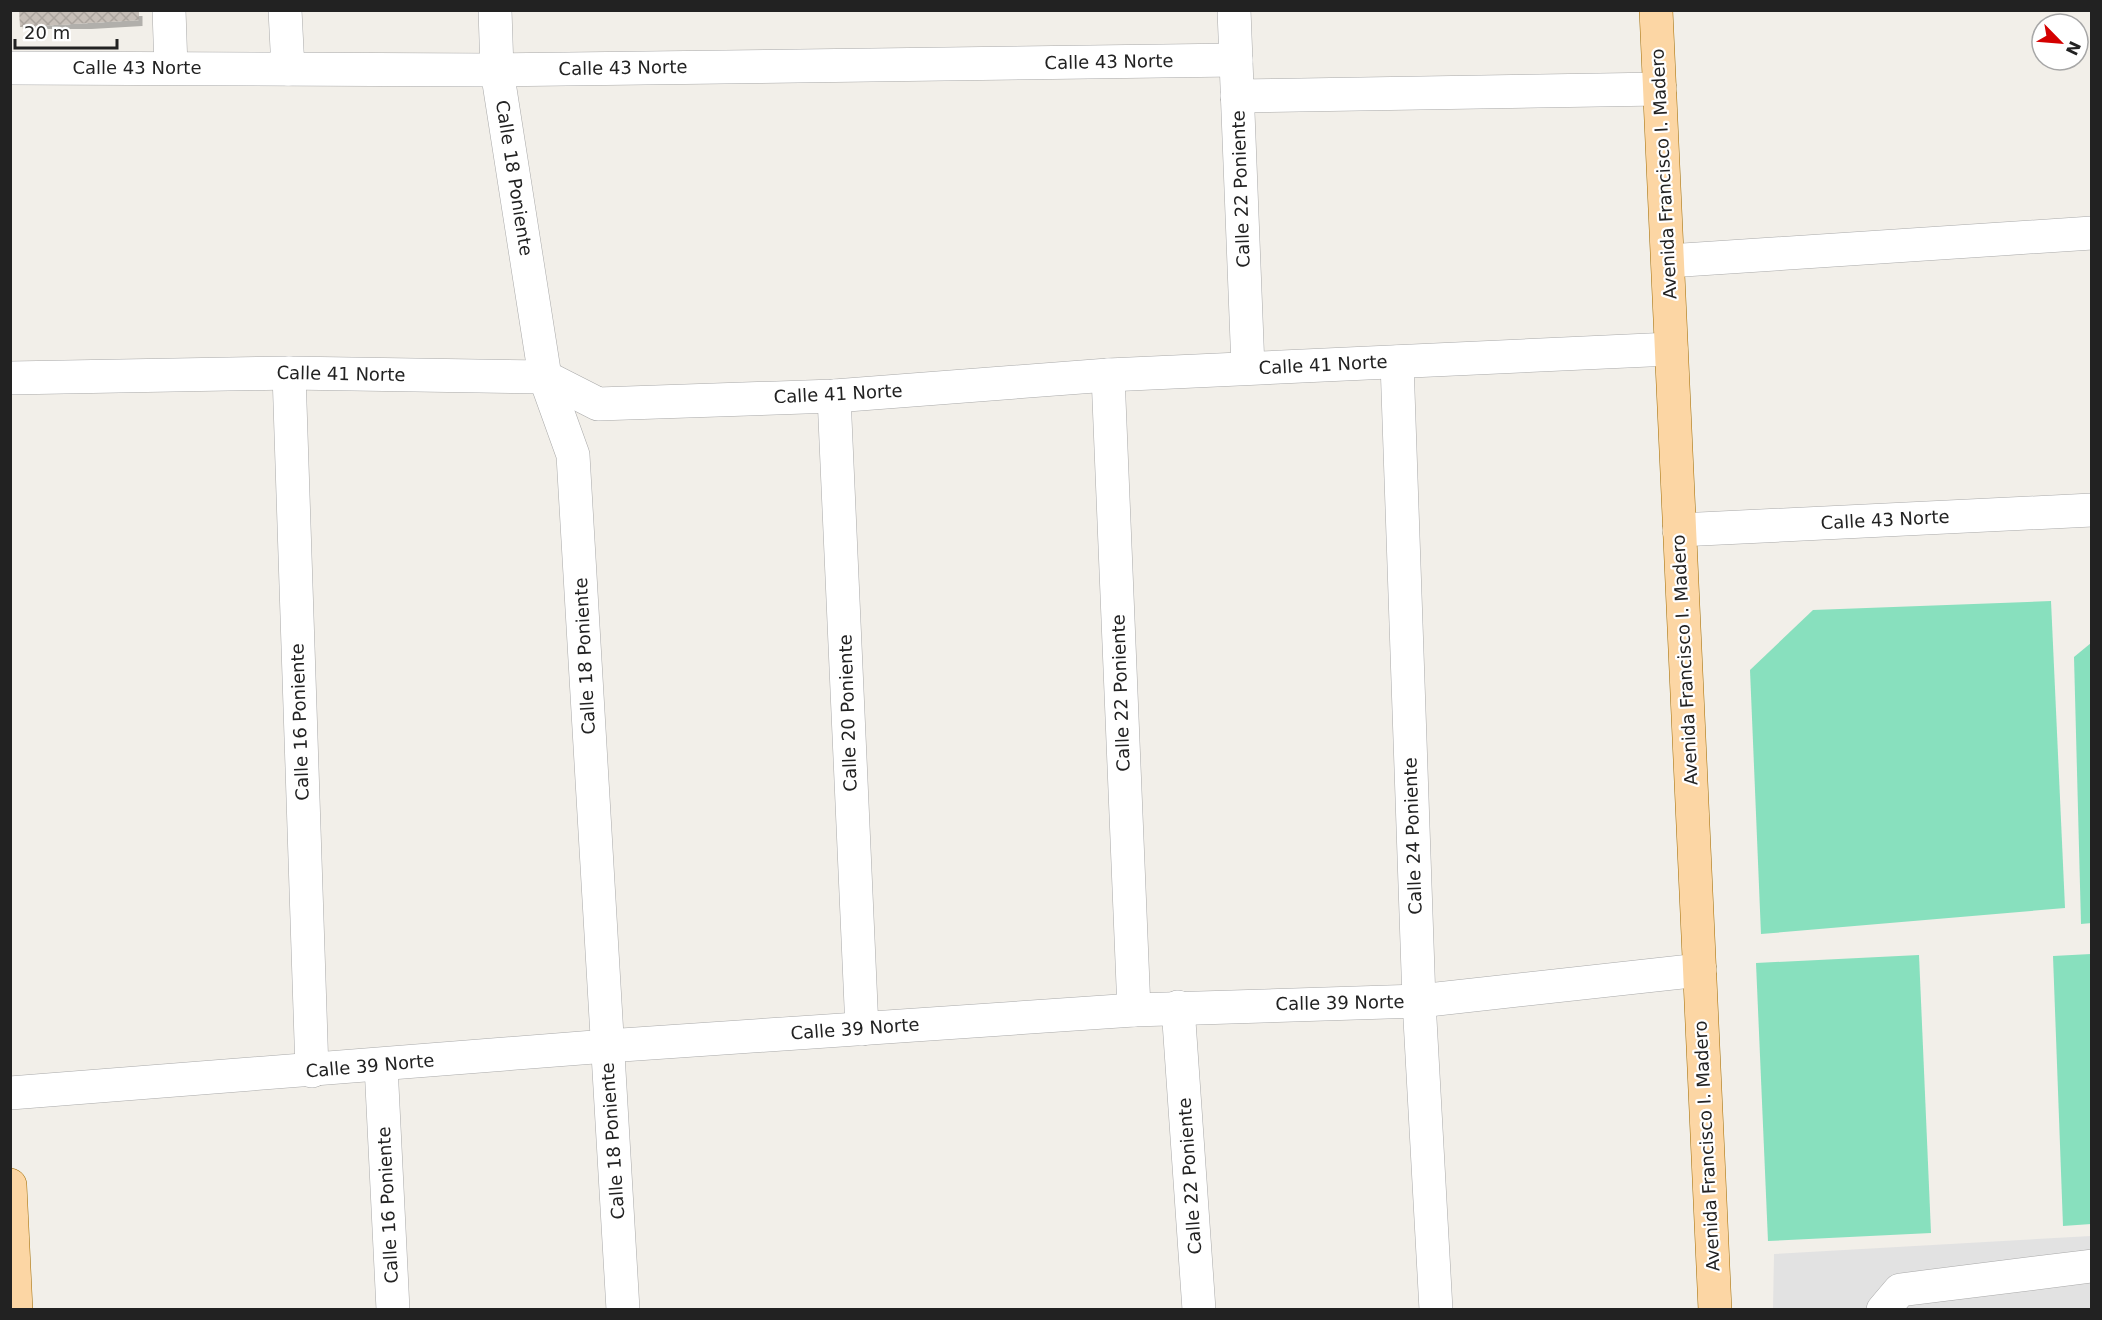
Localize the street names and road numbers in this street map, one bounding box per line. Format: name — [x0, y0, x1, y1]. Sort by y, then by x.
street label: Avenida Francisco I. Madero — [1646, 48, 1681, 300]
street label: Calle 43 Norte — [1044, 50, 1174, 73]
street label: Calle 43 Norte — [558, 56, 688, 79]
street label: Calle 43 Norte — [72, 57, 202, 78]
street label: Calle 18 Poniente — [492, 99, 537, 257]
street label: Calle 22 Poniente — [1227, 110, 1254, 268]
street label: Calle 41 Norte — [1258, 351, 1388, 378]
street label: Calle 41 Norte — [276, 362, 406, 385]
street label: Calle 41 Norte — [773, 380, 903, 407]
street label: Calle 43 Norte — [1820, 506, 1950, 533]
street label: Avenida Francisco I. Madero — [1667, 534, 1702, 786]
street label: Calle 18 Poniente — [570, 577, 599, 735]
street label: Calle 22 Poniente — [1107, 614, 1134, 772]
street label: Calle 20 Poniente — [834, 634, 861, 792]
street label: Calle 16 Poniente — [286, 643, 313, 801]
street label: Calle 24 Poniente — [1399, 757, 1426, 915]
street label: Calle 39 Norte — [1275, 991, 1405, 1014]
street label: Calle 39 Norte — [790, 1014, 920, 1043]
street label: Avenida Francisco I. Madero — [1689, 1020, 1724, 1272]
street label: Calle 39 Norte — [305, 1049, 435, 1082]
street label: Calle 18 Poniente — [597, 1062, 628, 1220]
street label: Calle 22 Poniente — [1174, 1097, 1205, 1255]
street label: Calle 16 Poniente — [373, 1126, 402, 1284]

